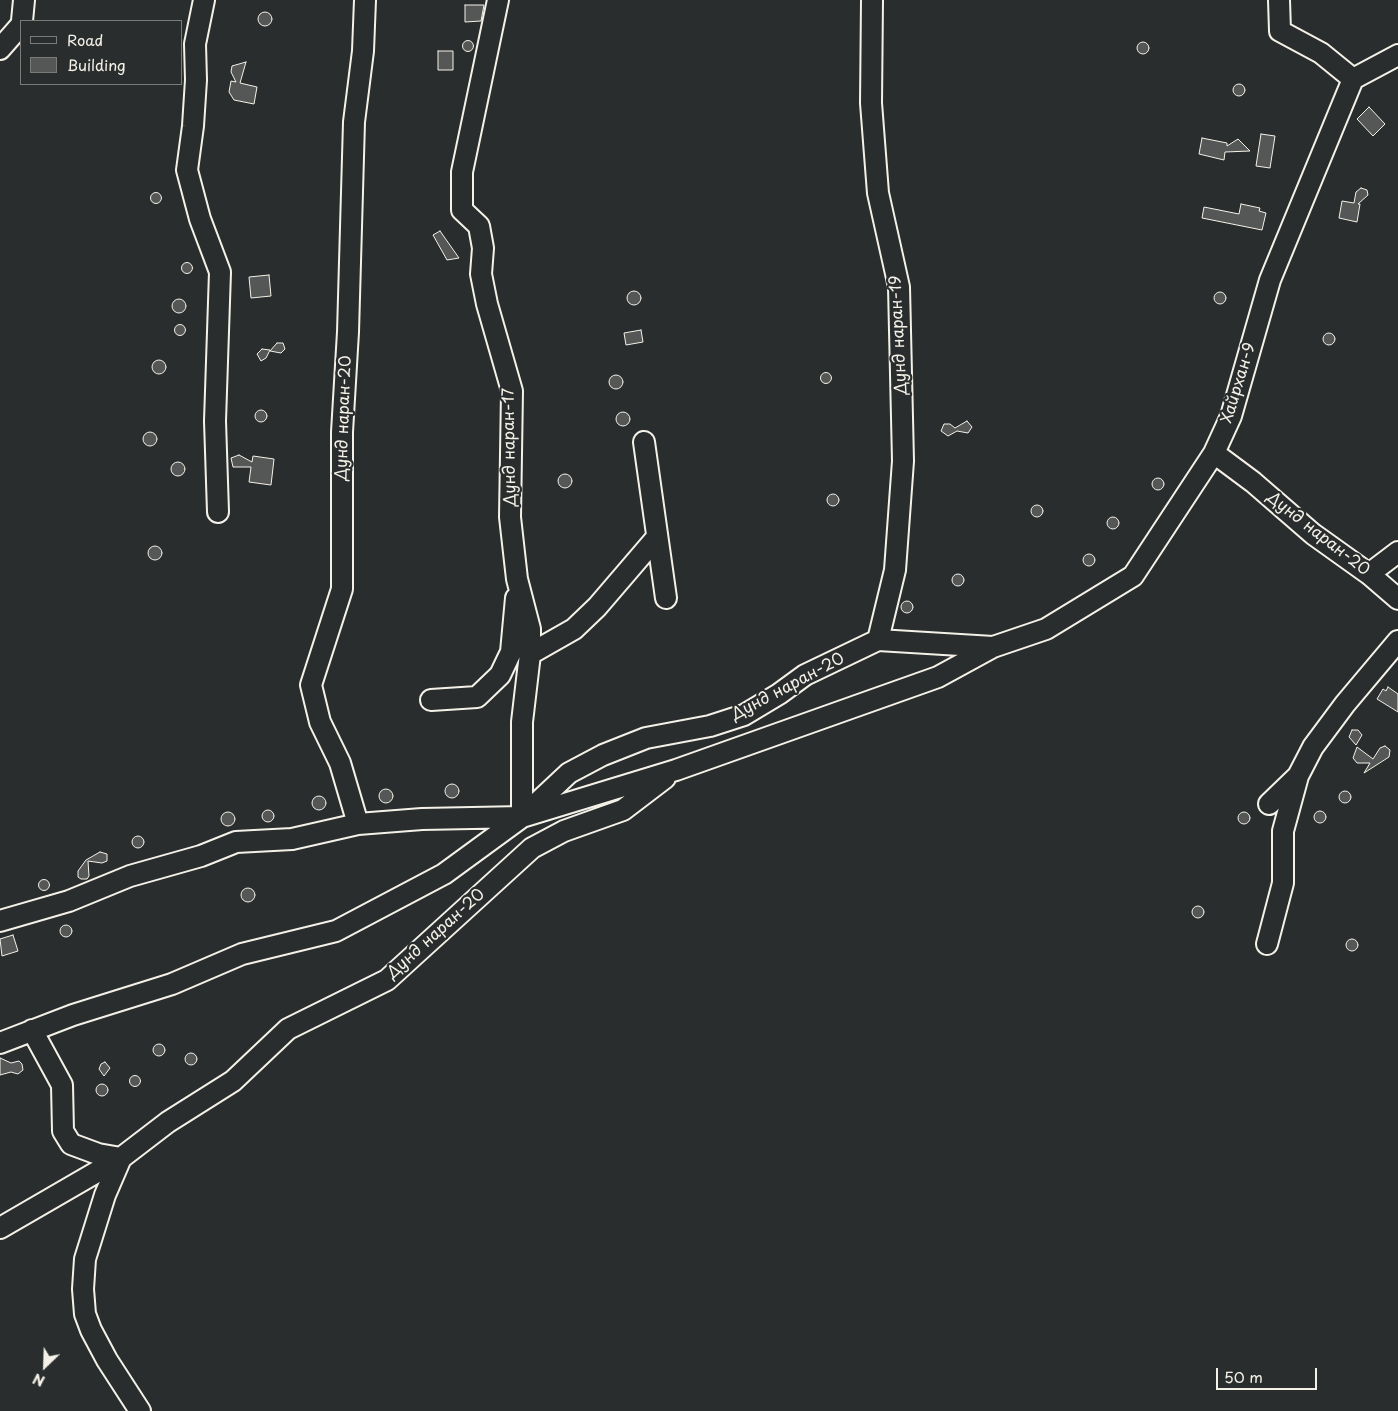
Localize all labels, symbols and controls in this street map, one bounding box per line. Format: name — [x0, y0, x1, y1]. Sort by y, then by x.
legend — [20, 20, 182, 85]
text: Road — [67, 28, 103, 51]
text: Building — [67, 53, 126, 76]
street label: Дунд наран-19 — [886, 275, 912, 395]
street label: Хайрхан-9 — [1218, 340, 1260, 426]
street label: Дунд наран-20 — [332, 355, 356, 481]
street label: Дунд наран-17 — [499, 388, 521, 506]
street label: Дунд наран-20 — [1263, 488, 1373, 580]
street label: Дунд наран-20 — [728, 649, 848, 725]
street label: Дунд наран-20 — [383, 885, 489, 983]
north arrow — [20, 1341, 70, 1391]
scale bar — [1218, 1358, 1319, 1390]
text: 50 m — [1224, 1365, 1263, 1388]
text: N — [29, 1368, 48, 1392]

